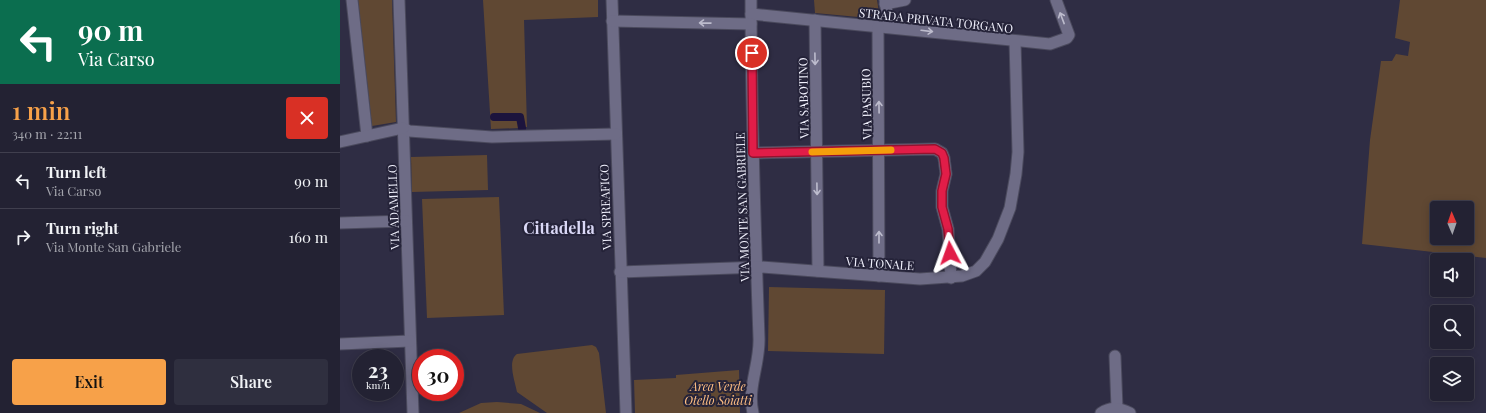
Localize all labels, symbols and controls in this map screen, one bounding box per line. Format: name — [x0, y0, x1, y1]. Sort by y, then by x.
street label: STRADA PRIVATA TORGANO — [858, 4, 1014, 36]
text: 90 m — [78, 11, 143, 48]
one-way arrow — [1058, 12, 1065, 24]
icon: left — [12, 16, 64, 68]
one-way arrow — [699, 19, 712, 27]
one-way arrow — [921, 28, 934, 35]
pin — [735, 36, 769, 70]
icon: arrive — [741, 42, 763, 64]
text: Via Carso — [78, 47, 155, 71]
one-way arrow — [811, 52, 819, 65]
street label: VIA SABOTINO — [794, 57, 812, 140]
street label: VIA PASUBIO — [857, 68, 875, 141]
text: 1 min — [12, 94, 70, 126]
button: close — [286, 97, 328, 139]
one-way arrow — [875, 101, 883, 114]
text: 340 m · 22:11 — [12, 125, 82, 142]
street label: VIA MONTE SAN GABRIELE — [731, 132, 753, 283]
text: Turn left — [46, 162, 107, 182]
street label: VIA ADAMELLO — [384, 164, 403, 251]
street label: VIA SPREAFICO — [595, 164, 615, 251]
icon: left — [12, 170, 34, 192]
text: 90 m — [294, 171, 328, 191]
text: Via Carso — [46, 182, 101, 199]
one-way arrow — [813, 182, 821, 195]
north arrow — [1430, 201, 1474, 245]
map controls — [1430, 201, 1474, 401]
district label: Cittadella — [523, 217, 595, 238]
text: Turn right — [46, 218, 119, 238]
icon: right — [12, 226, 34, 248]
text: 160 m — [289, 227, 328, 247]
one-way arrow — [875, 231, 883, 244]
position arrow — [929, 232, 971, 274]
text: Via Monte San Gabriele — [46, 238, 181, 255]
street label: VIA TONALE — [844, 253, 915, 273]
button: sound — [1430, 253, 1474, 297]
button: search — [1430, 305, 1474, 349]
speed limit sign: 30 — [412, 349, 464, 401]
text: 23 — [368, 356, 388, 383]
button: layers — [1430, 357, 1474, 401]
button: Exit — [12, 359, 166, 405]
button: Share — [174, 359, 328, 405]
text: km/h — [366, 378, 390, 392]
park label: Area Verde Otello Soiatti — [684, 378, 752, 408]

